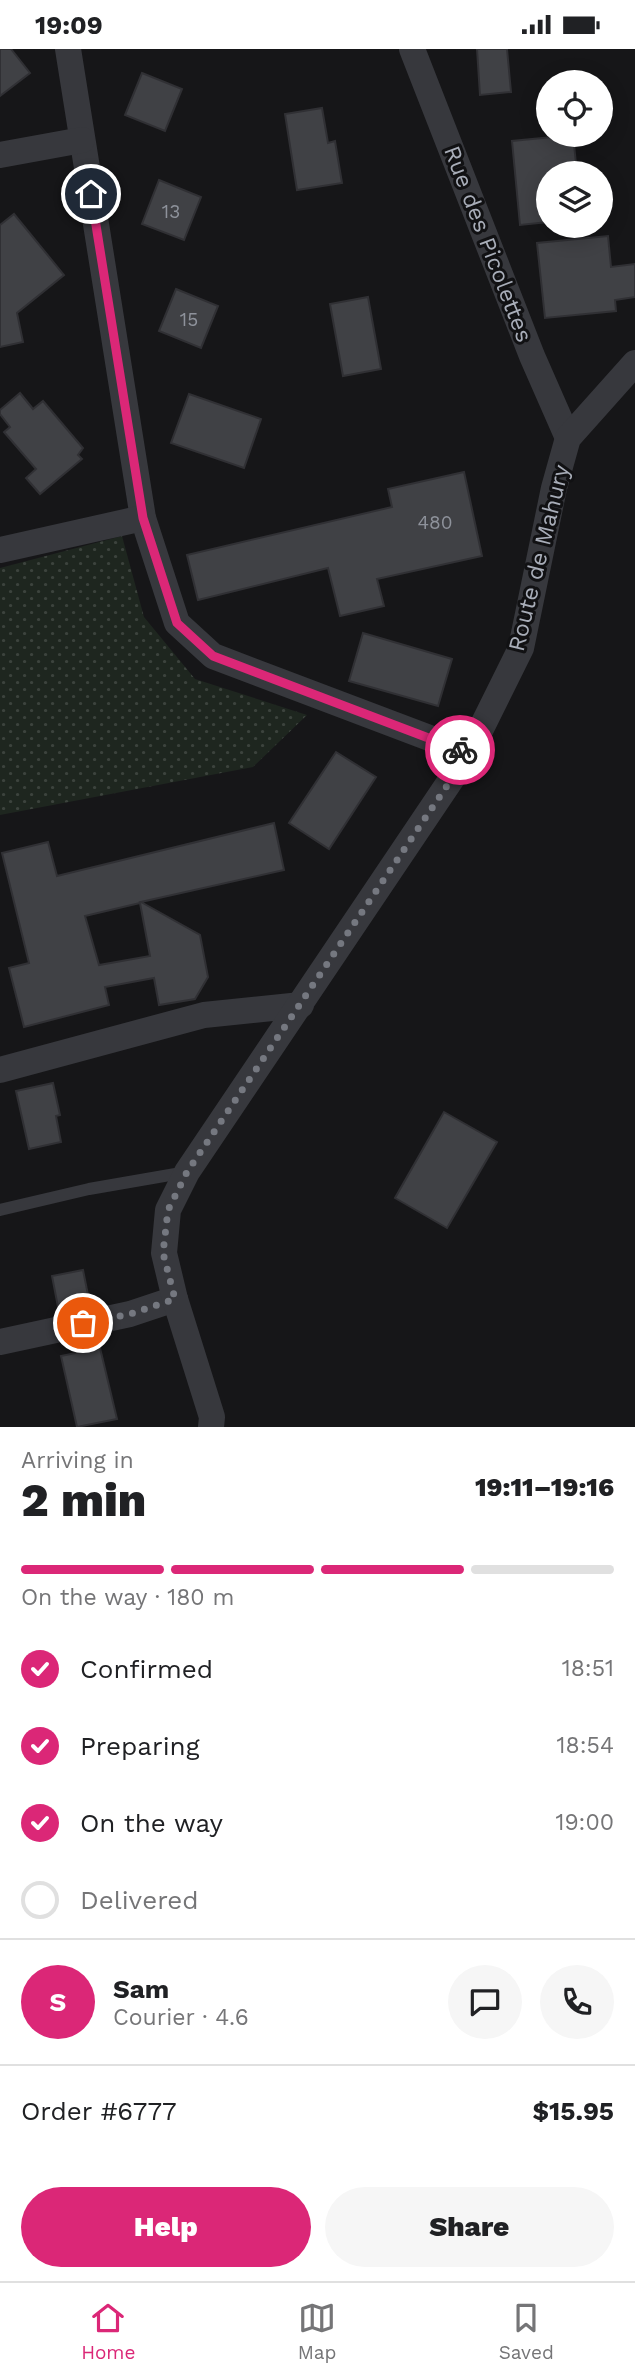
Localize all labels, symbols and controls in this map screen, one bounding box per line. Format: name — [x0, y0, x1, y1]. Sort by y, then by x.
text: 19:09 — [35, 10, 103, 40]
map controls — [536, 70, 613, 238]
button: locate — [536, 70, 613, 147]
street label: Rue des Picolettes — [438, 142, 538, 346]
button: layers — [536, 161, 613, 238]
pin — [61, 164, 121, 224]
icon: home — [72, 175, 110, 213]
house number: 13 — [162, 200, 180, 223]
house number: 15 — [180, 308, 198, 331]
street label: Route de Mahury — [503, 462, 575, 654]
house number: 480 — [417, 511, 453, 534]
courier — [425, 715, 495, 785]
icon: bike — [441, 731, 479, 769]
pin — [53, 1293, 113, 1353]
icon: bag — [64, 1304, 102, 1342]
text: Arriving in — [21, 1447, 134, 1474]
text: 19:11–19:16 — [475, 1472, 614, 1502]
text: 2 min — [21, 1473, 146, 1527]
text: On the way · 180 m — [21, 1584, 234, 1611]
icon: check — [21, 1650, 59, 1688]
text: Confirmed — [80, 1654, 213, 1684]
text: 18:51 — [562, 1655, 614, 1682]
icon: check — [21, 1727, 59, 1765]
text: Preparing — [80, 1731, 200, 1761]
text: 18:54 — [557, 1732, 614, 1759]
icon: check — [21, 1804, 59, 1842]
text: On the way — [80, 1808, 223, 1838]
text: 19:00 — [555, 1809, 614, 1836]
text: Delivered — [80, 1885, 199, 1915]
button: chat — [448, 1965, 522, 2039]
button: phone — [540, 1965, 614, 2039]
text: Sam — [113, 1974, 169, 2004]
text: S — [50, 1987, 66, 2017]
text: Courier · 4.6 — [113, 2004, 249, 2031]
text: Order #6777 — [21, 2096, 177, 2126]
text: $15.95 — [532, 2096, 614, 2126]
button: Help — [21, 2187, 311, 2267]
button: Share — [325, 2187, 614, 2267]
tab: Home — [81, 2299, 135, 2364]
tab: Map — [298, 2299, 336, 2364]
tab: Saved — [499, 2299, 554, 2364]

